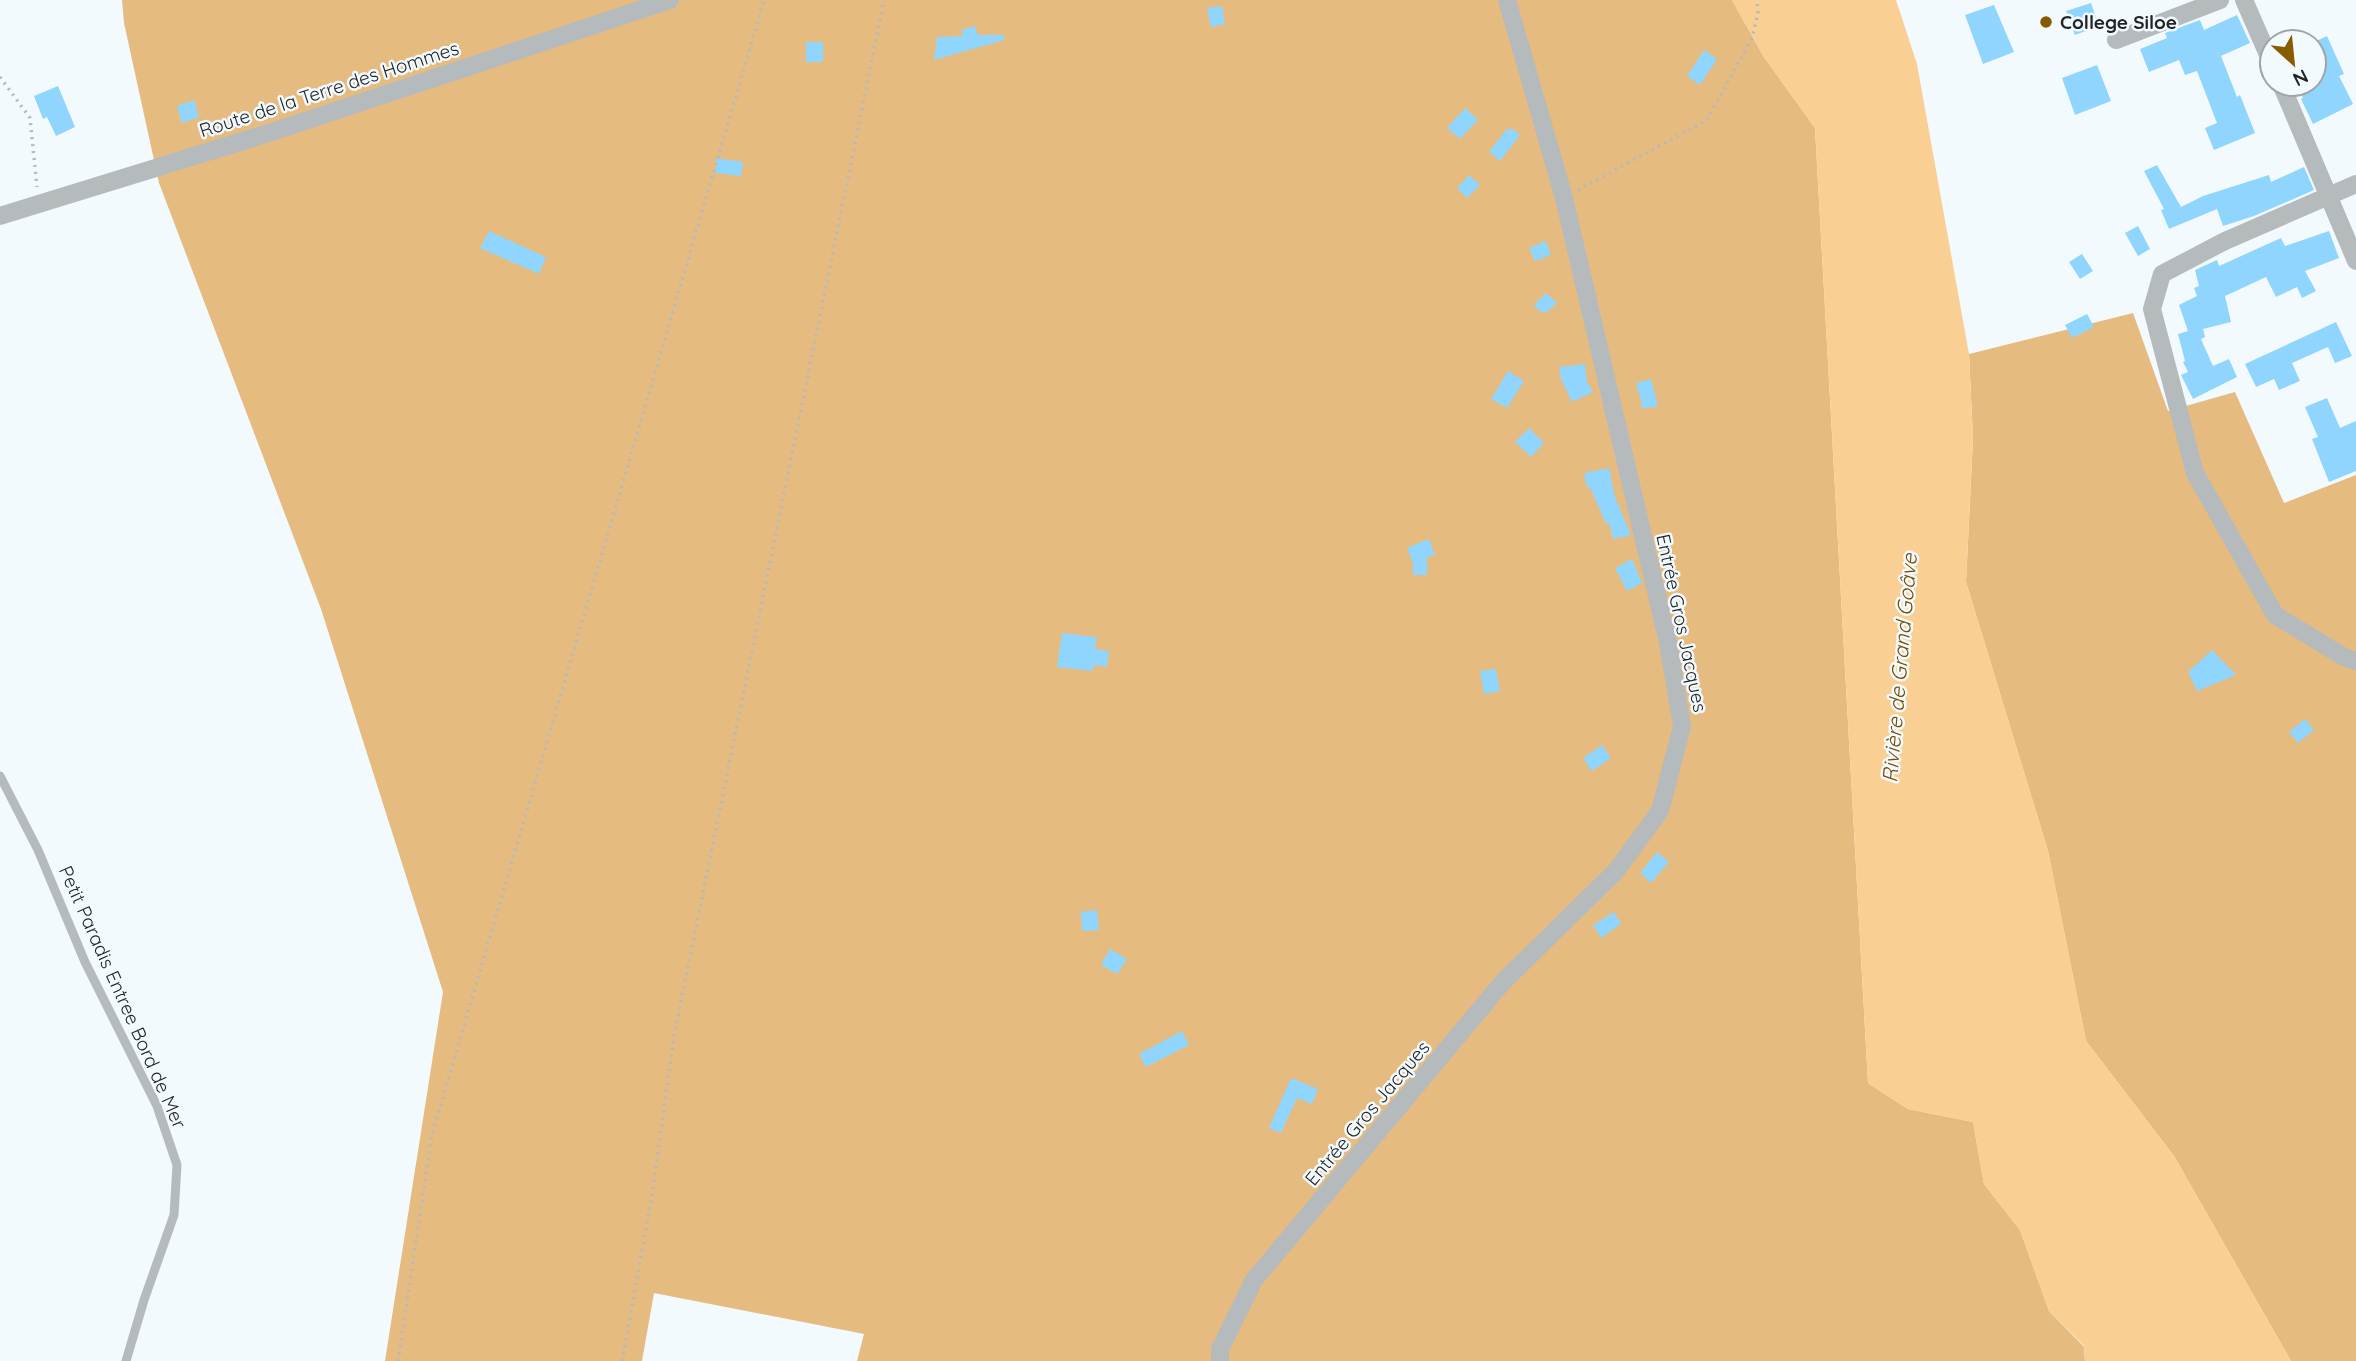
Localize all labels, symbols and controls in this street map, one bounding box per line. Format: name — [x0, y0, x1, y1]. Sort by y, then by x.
place label: College Siloe — [2060, 10, 2177, 34]
marker: College Siloe — [2038, 14, 2054, 30]
north arrow — [2258, 28, 2328, 98]
street label: Route de la Terre des Hommes — [196, 36, 462, 142]
text: N — [2289, 64, 2312, 92]
street label: Entrée Gros Jacques — [1651, 532, 1713, 714]
water label: Rivière de Grand Goâve — [1876, 551, 1922, 784]
street label: Petit Paradis Entree Bord de Mer — [54, 862, 192, 1133]
street label: Entrée Gros Jacques — [1299, 1036, 1435, 1190]

